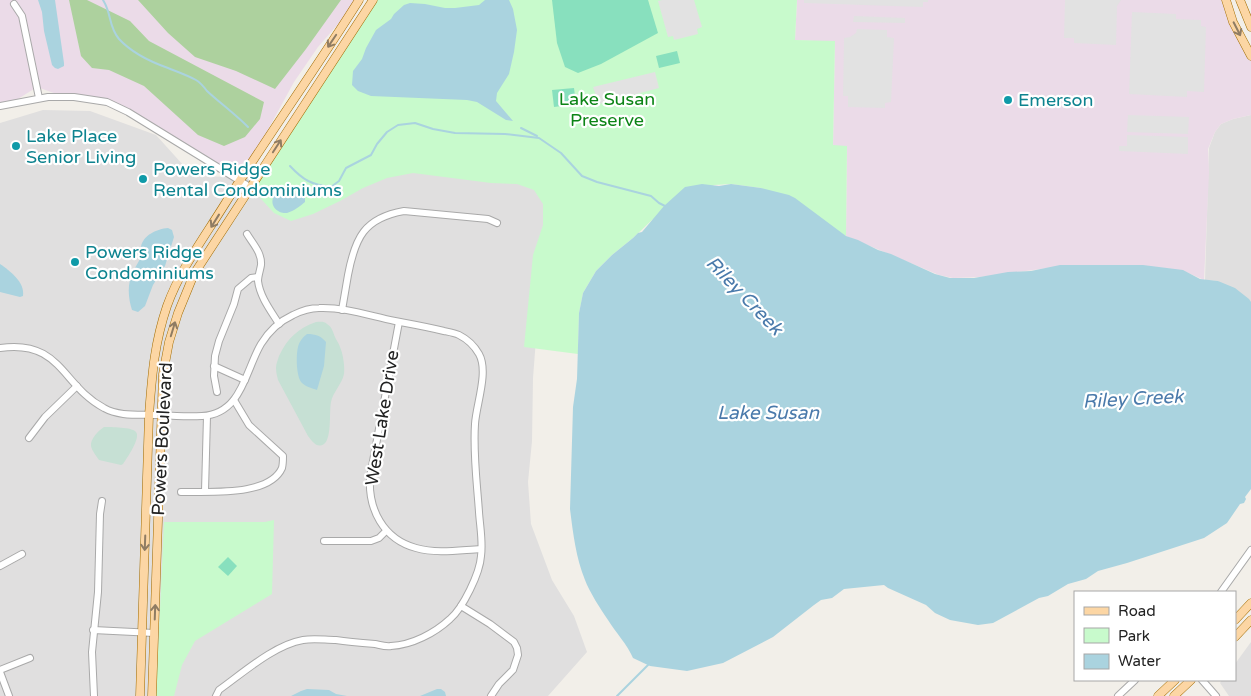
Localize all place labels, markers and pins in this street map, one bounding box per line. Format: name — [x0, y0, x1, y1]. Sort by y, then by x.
place label: Emerson — [1018, 89, 1094, 111]
marker: Emerson — [1002, 94, 1014, 106]
place label: Lake Place Senior Living — [26, 125, 136, 168]
marker: Lake Place Senior Living — [10, 140, 22, 152]
place label: Powers Ridge Rental Condominiums — [153, 158, 342, 201]
marker: Powers Ridge Rental Condominiums — [137, 173, 149, 185]
place label: Powers Ridge Condominiums — [85, 241, 214, 284]
marker: Powers Ridge Condominiums — [69, 256, 81, 268]

